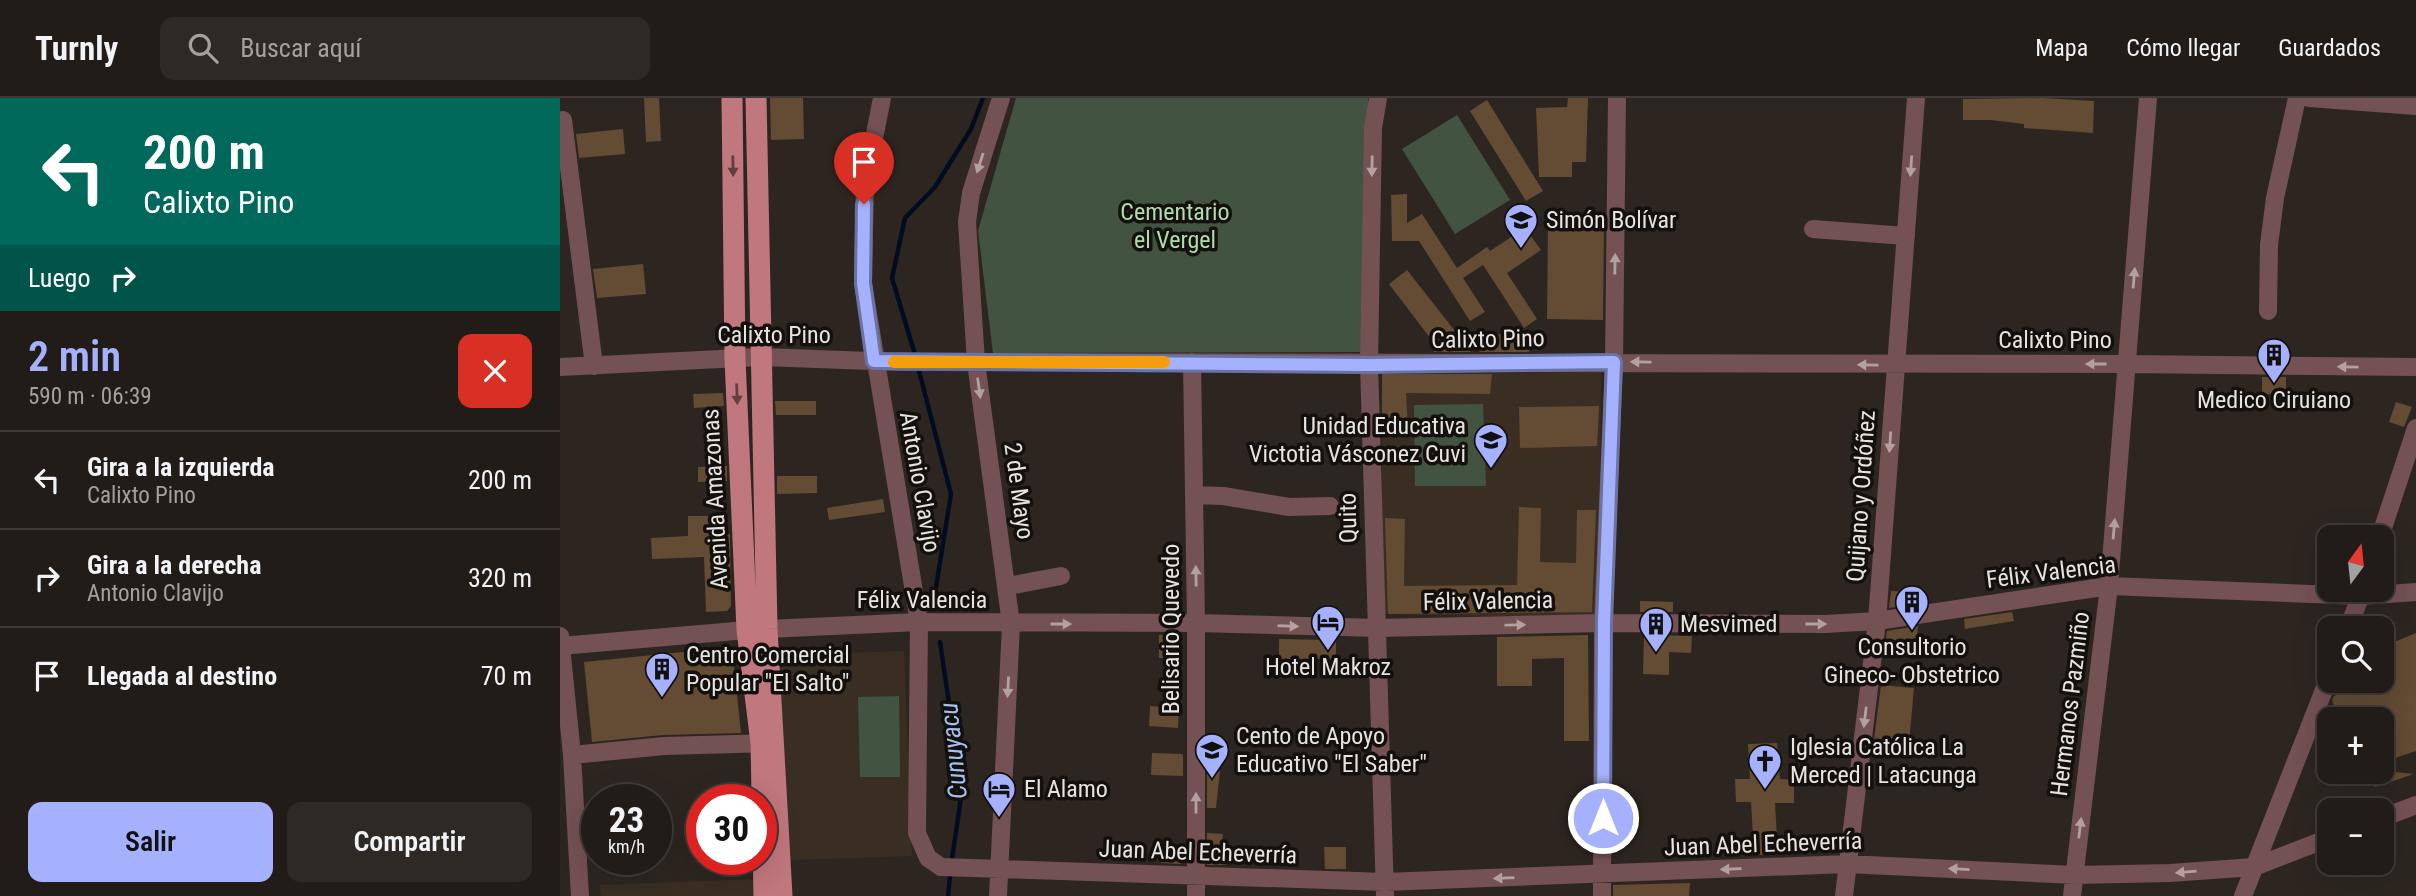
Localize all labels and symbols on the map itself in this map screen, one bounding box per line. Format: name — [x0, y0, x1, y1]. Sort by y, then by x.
pin — [834, 132, 894, 204]
one-way arrow — [975, 153, 985, 174]
one-way arrow — [727, 155, 738, 177]
one-way arrow — [1366, 155, 1378, 177]
one-way arrow — [1905, 155, 1916, 177]
park label: Cementario el Vergel — [1120, 198, 1230, 254]
school or university icon: Simón Bolívar — [1502, 201, 1540, 250]
place label: Simón Bolívar — [1546, 206, 1676, 234]
one-way arrow — [1609, 253, 1621, 275]
one-way arrow — [2129, 267, 2140, 289]
street label: Calixto Pino — [717, 321, 831, 349]
street label: Calixto Pino — [1431, 324, 1545, 354]
street label: Calixto Pino — [1998, 326, 2112, 354]
building icon: Medico Ciruiano — [2255, 336, 2293, 385]
one-way arrow — [1630, 357, 1652, 368]
one-way arrow — [2085, 358, 2107, 370]
one-way arrow — [1857, 359, 1879, 371]
one-way arrow — [2337, 361, 2359, 372]
one-way arrow — [974, 377, 985, 399]
one-way arrow — [731, 383, 742, 405]
place label: Medico Ciruiano — [2197, 386, 2351, 414]
street label: Avenida Amazonas — [696, 408, 734, 590]
street label: Antonio Clavijo — [894, 409, 946, 555]
street label: Quijano y Ordóñez — [1841, 409, 1881, 583]
place label: Unidad Educativa Victotia Vásconez Cuvi — [1249, 412, 1466, 468]
school or university icon: Unidad Educativa Victotia Vásconez Cuvi — [1472, 421, 1510, 470]
one-way arrow — [1884, 431, 1895, 453]
street label: 2 de Mayo — [998, 441, 1040, 541]
street label: Quito — [1334, 493, 1362, 543]
one-way arrow — [2109, 518, 2120, 540]
north arrow — [2317, 525, 2394, 602]
street label: Belisario Quevedo — [1157, 544, 1185, 714]
street label: Félix Valencia — [1985, 550, 2117, 594]
one-way arrow — [1190, 565, 1201, 587]
building icon: Consultorio Gineco- Obstetrico — [1893, 583, 1931, 632]
street label: Félix Valencia — [857, 586, 987, 614]
street label: Félix Valencia — [1423, 586, 1553, 616]
hotel icon: Hotel Makroz — [1309, 603, 1347, 652]
building icon: Mesvimed — [1637, 605, 1675, 654]
place label: Mesvimed — [1680, 610, 1777, 638]
street label: Hermanos Pazmiño — [2045, 610, 2095, 798]
one-way arrow — [1050, 618, 1072, 630]
one-way arrow — [1806, 618, 1828, 630]
one-way arrow — [1505, 619, 1527, 631]
one-way arrow — [1277, 620, 1299, 631]
place label: Consultorio Gineco- Obstetrico — [1824, 633, 2000, 689]
place label: Centro Comercial Popular "El Salto" — [686, 641, 850, 697]
building icon: Centro Comercial Popular "El Salto" — [643, 650, 681, 699]
place label: Hotel Makroz — [1265, 653, 1391, 681]
one-way arrow — [1002, 676, 1013, 698]
water label: Cunuyacu — [933, 701, 973, 801]
one-way arrow — [1859, 706, 1870, 728]
place label: Cento de Apoyo Educativo "El Saber" — [1236, 722, 1427, 778]
school or university icon: Cento de Apoyo Educativo "El Saber" — [1193, 731, 1231, 780]
place label: Iglesia Católica La Merced | Latacunga — [1790, 733, 1977, 789]
church icon: Iglesia Católica La Merced | Latacunga — [1746, 742, 1784, 791]
hotel icon: El Alamo — [980, 770, 1018, 819]
place label: El Alamo — [1024, 775, 1108, 803]
position arrow — [1566, 781, 1640, 855]
speed limit sign: 30 — [686, 784, 777, 875]
one-way arrow — [1190, 792, 1202, 814]
one-way arrow — [2075, 817, 2086, 839]
street label: Juan Abel Echeverría — [1663, 827, 1863, 861]
street label: Juan Abel Echeverría — [1098, 835, 1298, 869]
one-way arrow — [1720, 863, 1742, 874]
one-way arrow — [1948, 864, 1970, 875]
one-way arrow — [2175, 867, 2197, 878]
one-way arrow — [1493, 872, 1515, 883]

